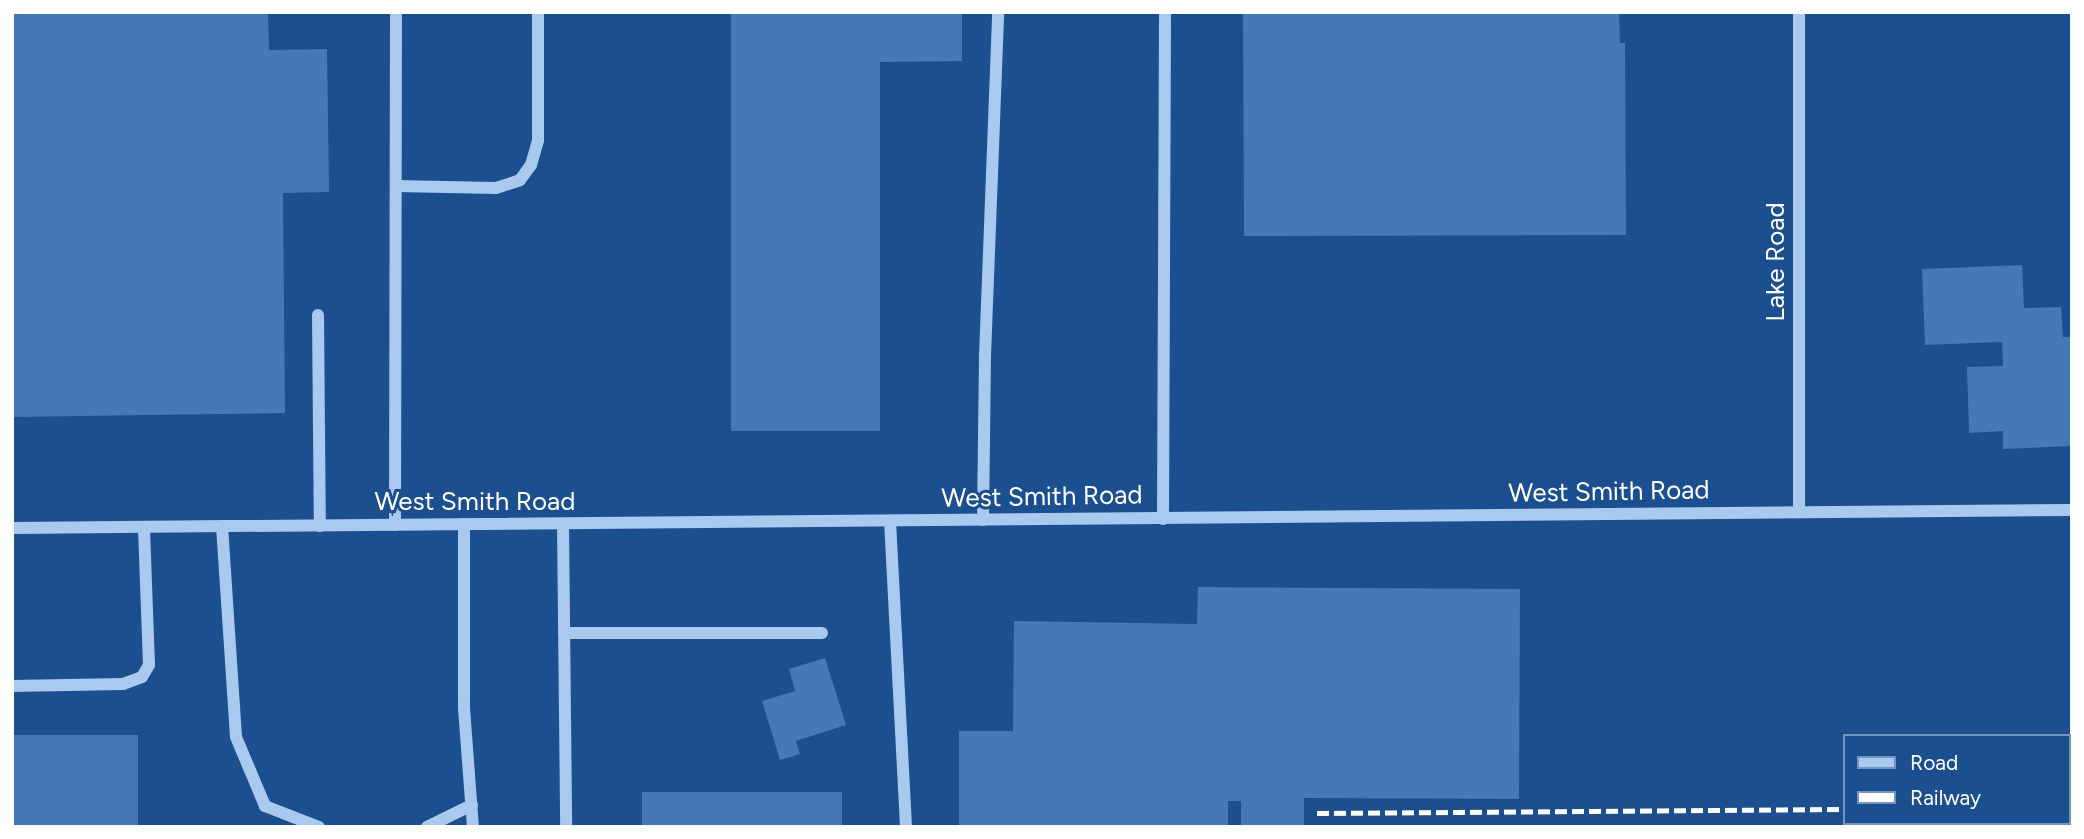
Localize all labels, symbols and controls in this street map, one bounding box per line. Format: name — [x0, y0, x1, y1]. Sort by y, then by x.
street label: Lake Road — [1760, 202, 1792, 322]
street label: West Smith Road — [1508, 475, 1710, 509]
street label: West Smith Road — [941, 480, 1143, 514]
street label: West Smith Road — [374, 486, 576, 518]
legend — [1842, 734, 2070, 825]
text: Road — [1910, 750, 1958, 775]
text: Railway — [1910, 785, 1981, 810]

